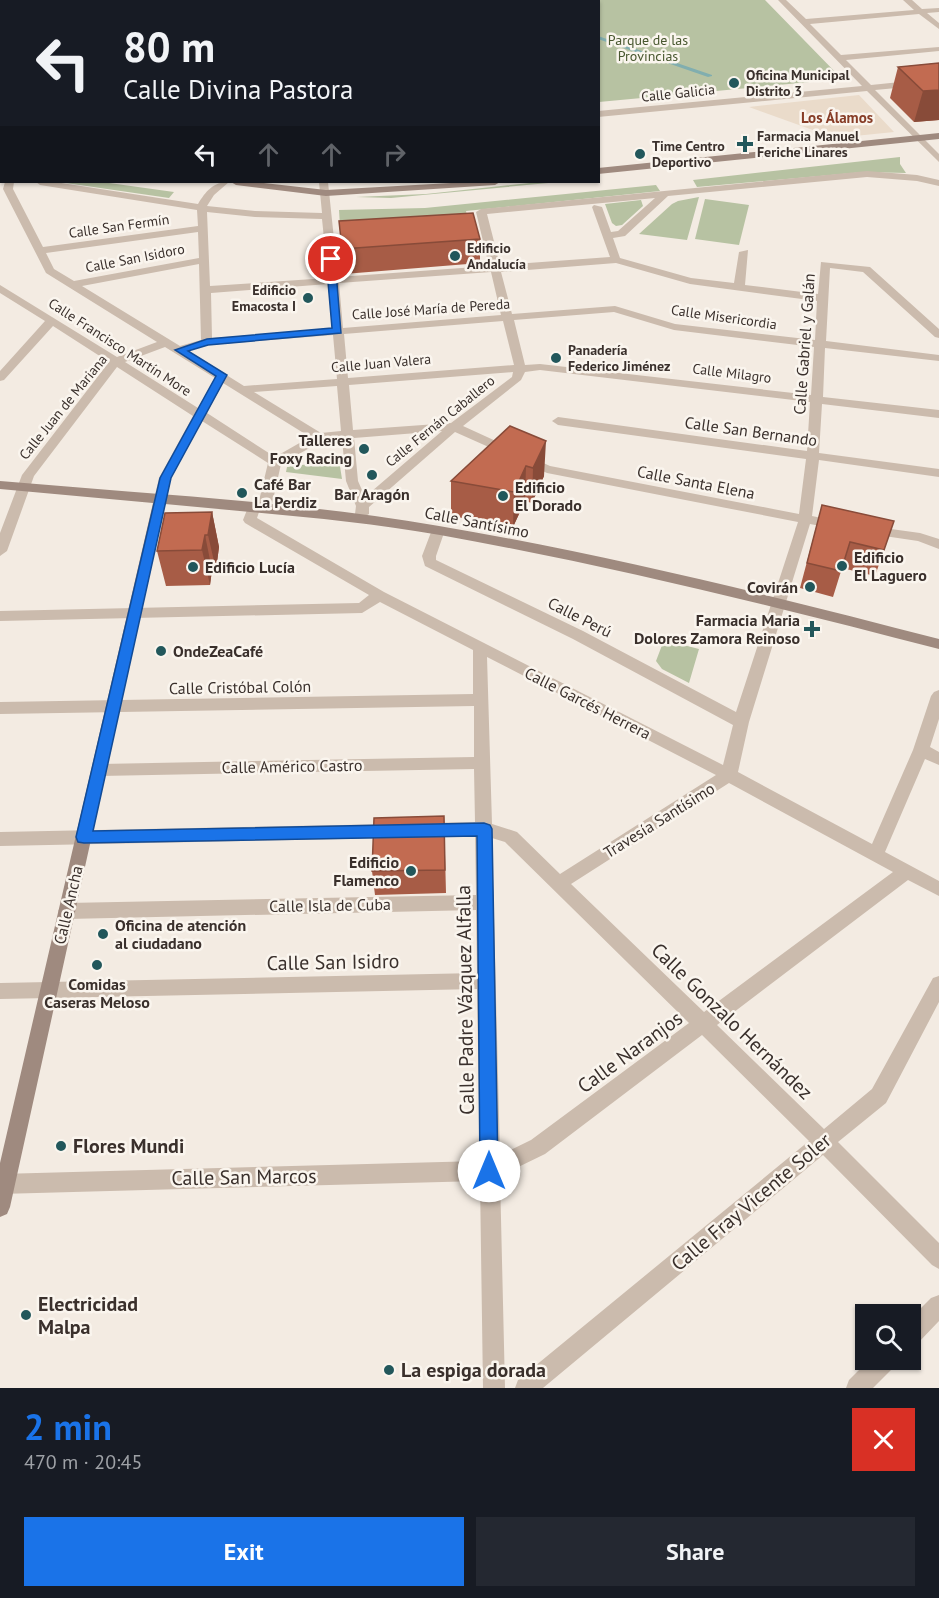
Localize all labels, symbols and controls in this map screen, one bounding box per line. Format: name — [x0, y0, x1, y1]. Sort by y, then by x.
text: 80 m — [123, 19, 215, 74]
icon: left — [24, 24, 102, 102]
park label: Parque de las Provincias — [608, 31, 688, 65]
place label: Oficina Municipal Distrito 3 — [746, 66, 851, 100]
text: Calle Divina Pastora — [123, 72, 353, 106]
marker: Oficina Municipal Distrito 3 — [727, 76, 741, 90]
street label: Calle Galicia — [640, 80, 716, 106]
district label: Los Álamos — [801, 108, 873, 127]
place label: Farmacia Manuel Feriche Linares — [757, 127, 860, 161]
place label: Time Centro Deportivo — [652, 137, 725, 171]
marker: Farmacia Manuel Feriche Linares — [738, 137, 752, 151]
icon: left — [189, 138, 222, 171]
icon: ahead — [252, 138, 285, 171]
icon: ahead — [315, 138, 348, 171]
icon: right — [378, 138, 411, 171]
marker: Time Centro Deportivo — [633, 147, 647, 161]
street label: Calle San Fermín — [68, 210, 170, 242]
pin — [305, 233, 356, 284]
place label: Edificio Andalucía — [467, 239, 526, 273]
street label: Calle San Isidoro — [84, 240, 186, 276]
icon: arrive — [314, 242, 347, 275]
marker: Edificio Andalucía — [448, 249, 462, 263]
street label: Calle Gabriel y Galán — [789, 273, 819, 415]
place label: Edificio Emacosta I — [232, 281, 296, 315]
marker: Edificio Emacosta I — [301, 291, 315, 305]
street label: Calle Francisco Martín More — [45, 294, 195, 400]
street label: Calle José María de Pereda — [351, 294, 511, 324]
street label: Calle Misericordia — [670, 301, 778, 333]
place label: Panadería Federico Jiménez — [568, 341, 670, 375]
street label: Calle Juan Valera — [330, 350, 432, 376]
street label: Calle Juan de Mariana — [15, 351, 111, 463]
marker: Panadería Federico Jiménez — [549, 351, 563, 365]
street label: Calle Milagro — [692, 359, 772, 387]
street label: Calle Fernán Caballero — [382, 371, 498, 471]
street label: Calle San Bernando — [683, 412, 819, 450]
place label: Talleres Foxy Racing — [270, 430, 352, 468]
marker: Talleres Foxy Racing — [357, 442, 371, 456]
street label: Calle Santa Elena — [635, 461, 757, 503]
marker: Bar Aragón — [365, 468, 379, 482]
place label: Café Bar La Perdiz — [254, 474, 317, 512]
place label: Edificio El Dorado — [515, 477, 582, 515]
place label: Bar Aragón — [334, 484, 410, 504]
marker: Café Bar La Perdiz — [235, 486, 249, 500]
marker: Edificio El Dorado — [496, 489, 510, 503]
street label: Calle Santísimo — [423, 502, 531, 542]
place label: Edificio El Laguero — [854, 547, 927, 585]
place label: Edificio Lucía — [205, 557, 295, 577]
marker: Edificio El Laguero — [835, 559, 849, 573]
marker: Edificio Lucía — [186, 560, 200, 574]
place label: Covirán — [747, 577, 798, 597]
marker: Covirán — [803, 580, 817, 594]
street label: Calle Perú — [545, 592, 615, 642]
place label: Farmacia Maria Dolores Zamora Reinoso — [634, 610, 800, 648]
marker: Farmacia Maria Dolores Zamora Reinoso — [805, 622, 819, 636]
place label: OndeZeaCafé — [173, 641, 263, 661]
marker: OndeZeaCafé — [154, 644, 168, 658]
street label: Calle Garcés Herrera — [522, 663, 654, 743]
street label: Calle Cristóbal Colón — [169, 676, 311, 698]
street label: Calle Américo Castro — [221, 755, 363, 777]
street label: Travesía Santísimo — [600, 778, 718, 862]
place label: Edificio Flamenco — [333, 852, 399, 890]
street label: Calle Ancha — [49, 864, 87, 946]
marker: Edificio Flamenco — [404, 864, 418, 878]
street label: Calle Padre Vázquez Alfalla — [450, 885, 480, 1115]
street label: Calle Isla de Cuba — [269, 894, 391, 916]
place label: Oficina de atención al ciudadano — [115, 915, 246, 953]
marker: Oficina de atención al ciudadano — [96, 927, 110, 941]
street label: Calle Gonzalo Hernández — [646, 937, 818, 1105]
street label: Calle San Isidro — [266, 948, 400, 976]
marker: Comidas Caseras Meloso — [90, 958, 104, 972]
place label: Comidas Caseras Meloso — [44, 974, 150, 1012]
street label: Calle Naranjos — [572, 1005, 688, 1099]
street label: Calle Fray Vicente Soler — [666, 1127, 837, 1277]
place label: Flores Mundi — [73, 1133, 184, 1159]
marker: Flores Mundi — [54, 1139, 68, 1153]
position arrow — [457, 1139, 521, 1203]
street label: Calle San Marcos — [171, 1163, 317, 1191]
place label: Electricidad Malpa — [38, 1291, 138, 1340]
map controls — [855, 1304, 921, 1370]
button: search — [855, 1304, 921, 1370]
marker: Electricidad Malpa — [19, 1308, 33, 1322]
place label: La espiga dorada — [401, 1357, 546, 1383]
marker: La espiga dorada — [382, 1363, 396, 1377]
text: 2 min — [24, 1403, 112, 1450]
button: close — [852, 1408, 915, 1471]
text: 470 m · 20:45 — [24, 1449, 142, 1475]
button: Exit — [24, 1517, 464, 1586]
button: Share — [476, 1517, 915, 1586]

